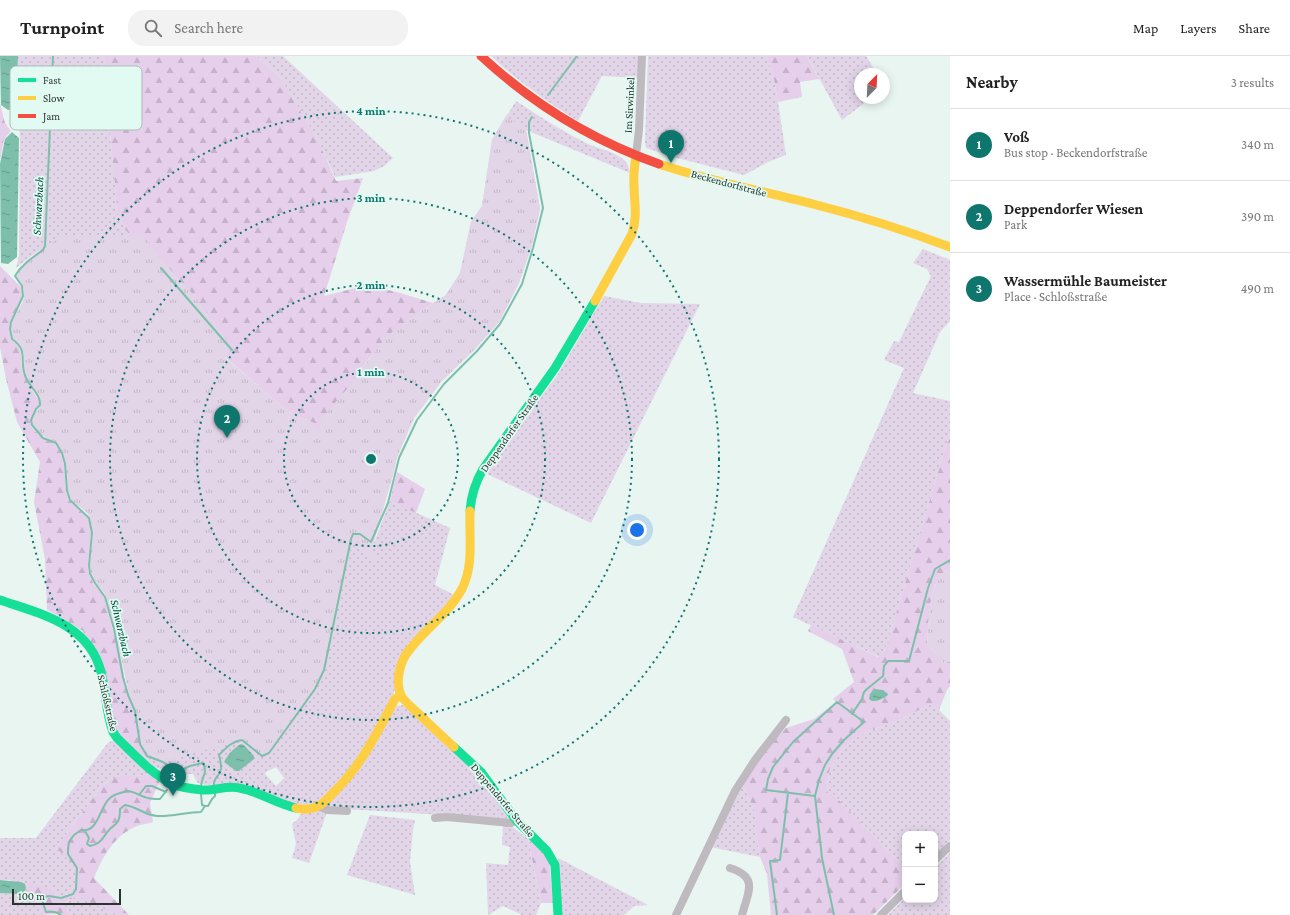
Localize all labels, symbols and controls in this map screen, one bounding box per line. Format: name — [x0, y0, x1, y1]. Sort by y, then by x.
search box — [128, 10, 408, 46]
text: Turnpoint — [20, 17, 104, 38]
icon: search — [142, 17, 164, 39]
text: Search here — [174, 20, 243, 36]
text: Map — [1133, 20, 1158, 36]
text: Layers — [1180, 20, 1217, 36]
text: Share — [1239, 20, 1270, 36]
legend — [10, 66, 142, 130]
north arrow — [854, 68, 890, 104]
text: Nearby — [966, 73, 1018, 92]
text: Fast — [43, 74, 62, 86]
text: 3 results — [1231, 75, 1274, 90]
street label: Im Sirwinkel — [622, 77, 636, 133]
text: Slow — [43, 92, 65, 104]
text: 4 min — [356, 104, 386, 118]
text: Jam — [42, 110, 60, 123]
text: Voß — [1004, 129, 1029, 145]
pin: 1 — [658, 130, 684, 163]
text: 1 — [977, 137, 981, 152]
text: 340 m — [1241, 137, 1274, 152]
text: Bus stop · Beckendorfstraße — [1004, 145, 1148, 160]
street label: Beckendorfstraße — [690, 167, 768, 199]
water label: Schwarzbach — [29, 176, 47, 236]
text: 3 min — [357, 191, 385, 205]
text: Deppendorfer Wiesen — [1004, 201, 1143, 217]
text: 2 — [976, 209, 982, 224]
text: 390 m — [1241, 209, 1274, 224]
text: Park — [1004, 217, 1027, 232]
text: Wassermühle Baumeister — [1004, 273, 1167, 289]
text: 2 min — [357, 278, 386, 292]
text: 3 — [976, 281, 982, 296]
text: 490 m — [1241, 281, 1274, 296]
text: Place · Schloßstraße — [1004, 289, 1107, 304]
text: 1 min — [357, 365, 385, 379]
street label: Deppendorfer Straße — [478, 392, 541, 475]
pin: 2 — [214, 405, 240, 438]
centre of rings — [364, 452, 378, 466]
your location — [627, 520, 647, 540]
water label: Schwarzbach — [108, 598, 134, 658]
street label: Schloßstraße — [96, 674, 120, 733]
street label: Deppendorfer Straße — [468, 761, 537, 840]
pin: 3 — [160, 763, 186, 796]
map controls — [902, 831, 938, 903]
button: + — [902, 831, 938, 867]
button: − — [902, 867, 938, 903]
scale bar — [12, 887, 121, 906]
text: 100 m — [18, 890, 45, 902]

